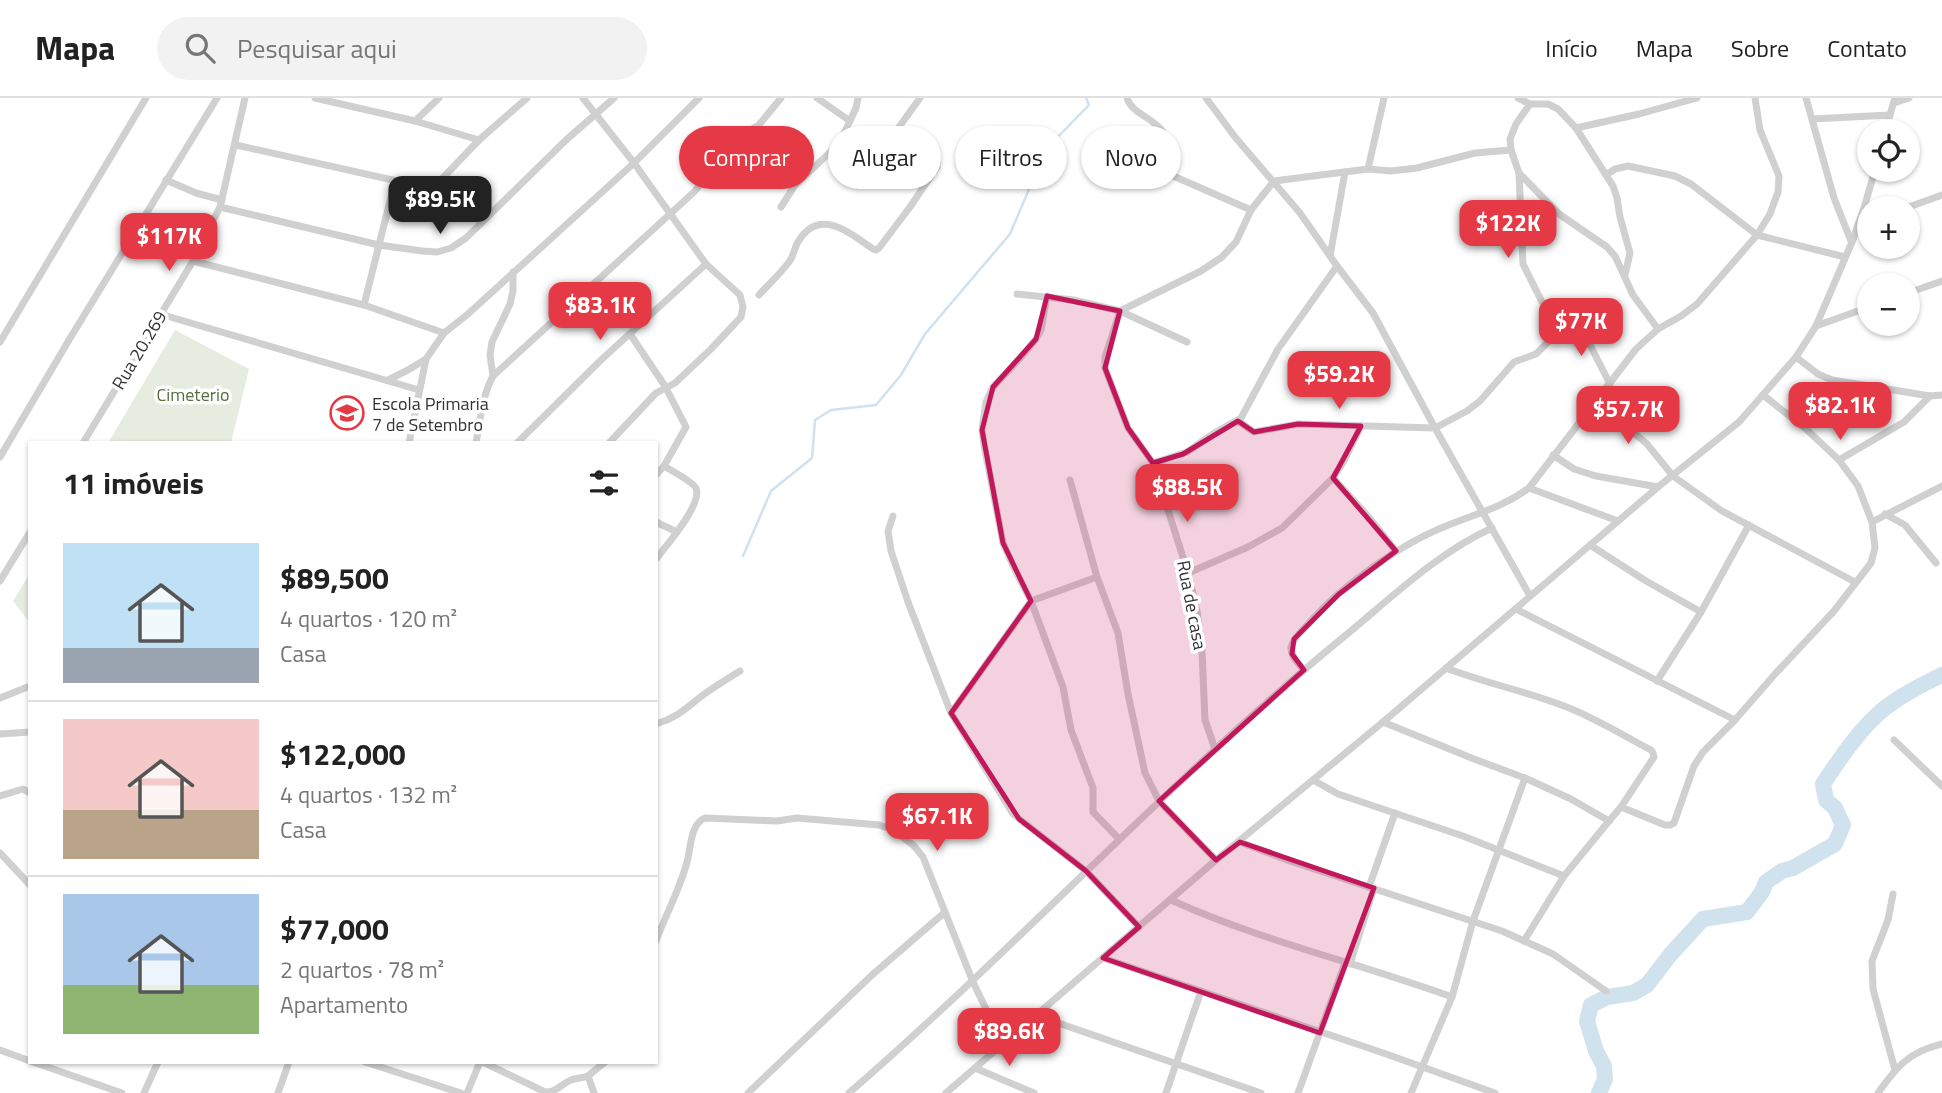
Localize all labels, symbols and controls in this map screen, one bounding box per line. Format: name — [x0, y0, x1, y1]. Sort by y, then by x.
search box — [157, 17, 647, 80]
text: Mapa — [35, 23, 115, 73]
icon: search — [181, 29, 219, 67]
text: Pesquisar aqui — [237, 29, 397, 68]
text: Início — [1545, 30, 1598, 66]
text: Mapa — [1636, 30, 1693, 66]
text: Sobre — [1731, 30, 1789, 66]
text: Contato — [1827, 30, 1907, 66]
map controls — [1857, 119, 1920, 336]
button: locate — [1857, 119, 1920, 182]
chip: Comprar — [679, 126, 814, 189]
chip: Alugar — [828, 126, 941, 189]
chip: Filtros — [955, 126, 1067, 189]
chip: Novo — [1081, 126, 1181, 189]
pin: $89.5K — [383, 176, 497, 236]
text: $89.5K — [404, 181, 476, 216]
button: + — [1857, 196, 1920, 259]
pin: $122K — [1459, 200, 1557, 260]
text: $122K — [1475, 205, 1541, 240]
pin: $117K — [120, 214, 218, 273]
text: $117K — [136, 218, 202, 253]
button: − — [1857, 273, 1920, 336]
pin: $83.1K — [543, 282, 657, 342]
text: $83.1K — [564, 287, 636, 322]
pin: $77K — [1540, 299, 1622, 358]
text: $77K — [1555, 303, 1607, 338]
street label: Rua 20.269 — [105, 305, 173, 395]
pin: $59.2K — [1282, 352, 1396, 411]
text: $59.2K — [1303, 356, 1375, 391]
park label: Cimeterio — [157, 381, 229, 408]
pin: $82.1K — [1783, 382, 1897, 442]
pin: $57.7K — [1571, 386, 1685, 446]
text: $82.1K — [1804, 387, 1876, 422]
place label: Escola Primaria 7 de Setembro — [372, 390, 489, 438]
text: $57.7K — [1592, 391, 1664, 426]
school or university icon: Escola Primaria 7 de Setembro — [328, 394, 366, 432]
text: 11 imóveis — [63, 460, 204, 506]
icon: filters — [585, 464, 623, 502]
pin: $88.5K — [1130, 464, 1244, 524]
text: $88.5K — [1151, 469, 1223, 504]
text: $89,500 — [280, 555, 389, 601]
street label: Rua de casa — [1170, 558, 1214, 652]
icon: home — [119, 571, 203, 655]
text: 4 quartos · 120 m² — [280, 601, 457, 636]
text: Casa — [280, 636, 326, 671]
text: $122,000 — [280, 731, 406, 777]
icon: home — [119, 747, 203, 831]
text: 4 quartos · 132 m² — [280, 777, 457, 812]
pin: $67.1K — [880, 794, 994, 853]
text: $67.1K — [901, 798, 973, 833]
text: Casa — [280, 812, 326, 847]
text: $77,000 — [280, 906, 389, 952]
icon: home — [119, 922, 203, 1006]
text: 2 quartos · 78 m² — [280, 952, 444, 987]
text: Apartamento — [280, 987, 408, 1022]
pin: $89.6K — [952, 1009, 1066, 1068]
text: $89.6K — [973, 1013, 1045, 1048]

